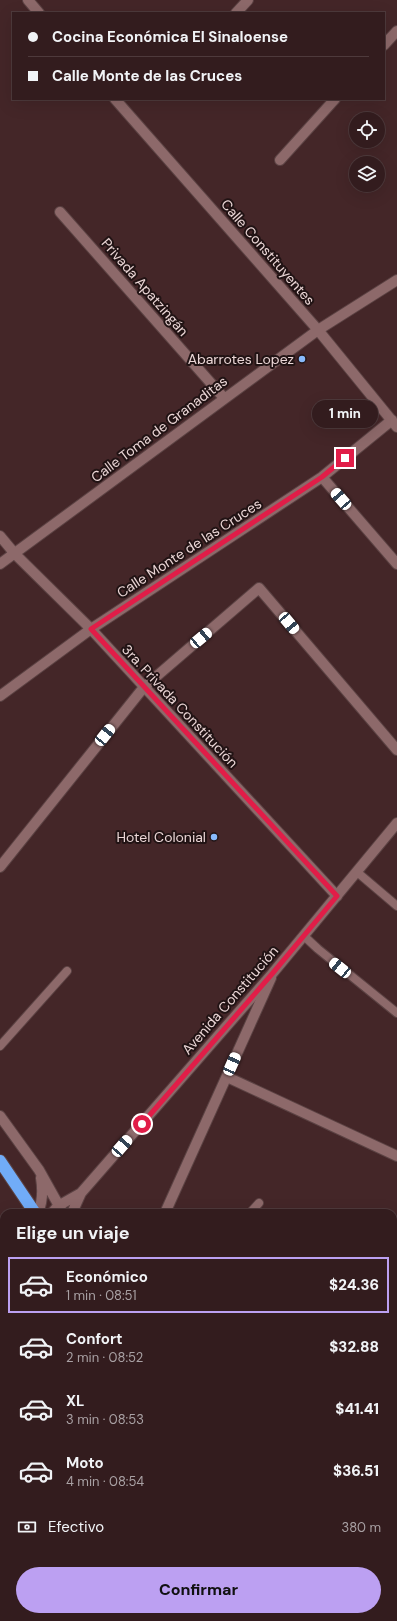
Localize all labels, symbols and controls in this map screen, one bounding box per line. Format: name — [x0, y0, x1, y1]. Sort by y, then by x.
text: Cocina Económica El Sinaloense — [52, 27, 288, 47]
text: Calle Monte de las Cruces — [52, 66, 242, 86]
map controls — [349, 112, 385, 192]
button: locate — [349, 112, 385, 148]
button: layers — [349, 156, 385, 192]
street label: Calle Constituyentes — [217, 195, 319, 309]
street label: Privada Apatzingán — [98, 234, 192, 340]
place label: Abarrotes Lopez — [188, 350, 294, 368]
marker: Abarrotes Lopez — [297, 354, 307, 364]
street label: Calle Toma de Granaditas — [87, 372, 231, 486]
callout: 1 min — [312, 400, 378, 428]
text: 1 min — [329, 405, 361, 422]
route end — [336, 449, 354, 467]
car — [329, 486, 353, 512]
street label: Calle Monte de las Cruces — [113, 494, 265, 602]
car — [277, 610, 301, 636]
car — [188, 626, 214, 650]
street label: 3ra. Privada Constitución — [118, 641, 242, 771]
car — [93, 722, 117, 748]
place label: Hotel Colonial — [116, 828, 206, 846]
marker: Hotel Colonial — [209, 832, 219, 842]
street label: Avenida Constitución — [178, 942, 282, 1058]
car — [327, 956, 353, 980]
car — [222, 1051, 242, 1077]
route start — [133, 1115, 151, 1133]
car — [110, 1133, 134, 1159]
text: Elige un viaje — [16, 1221, 130, 1245]
icon: car — [18, 1267, 54, 1303]
text: Económico — [66, 1267, 148, 1287]
text: $24.36 — [329, 1275, 379, 1295]
text: 1 min · 08:51 — [66, 1287, 137, 1304]
icon: car — [18, 1329, 54, 1365]
text: Confort — [66, 1329, 123, 1349]
text: $32.88 — [329, 1337, 379, 1357]
text: 2 min · 08:52 — [66, 1349, 143, 1366]
icon: car — [18, 1391, 54, 1427]
text: XL — [66, 1391, 84, 1411]
text: $41.41 — [335, 1399, 379, 1419]
text: 3 min · 08:53 — [66, 1411, 144, 1428]
icon: car — [18, 1453, 54, 1489]
text: Moto — [66, 1453, 104, 1473]
text: $36.51 — [333, 1461, 379, 1481]
text: 4 min · 08:54 — [66, 1473, 144, 1490]
icon: cash — [16, 1516, 38, 1538]
text: Efectivo — [48, 1517, 104, 1537]
text: 380 m — [341, 1519, 381, 1536]
button: Confirmar — [16, 1567, 381, 1613]

